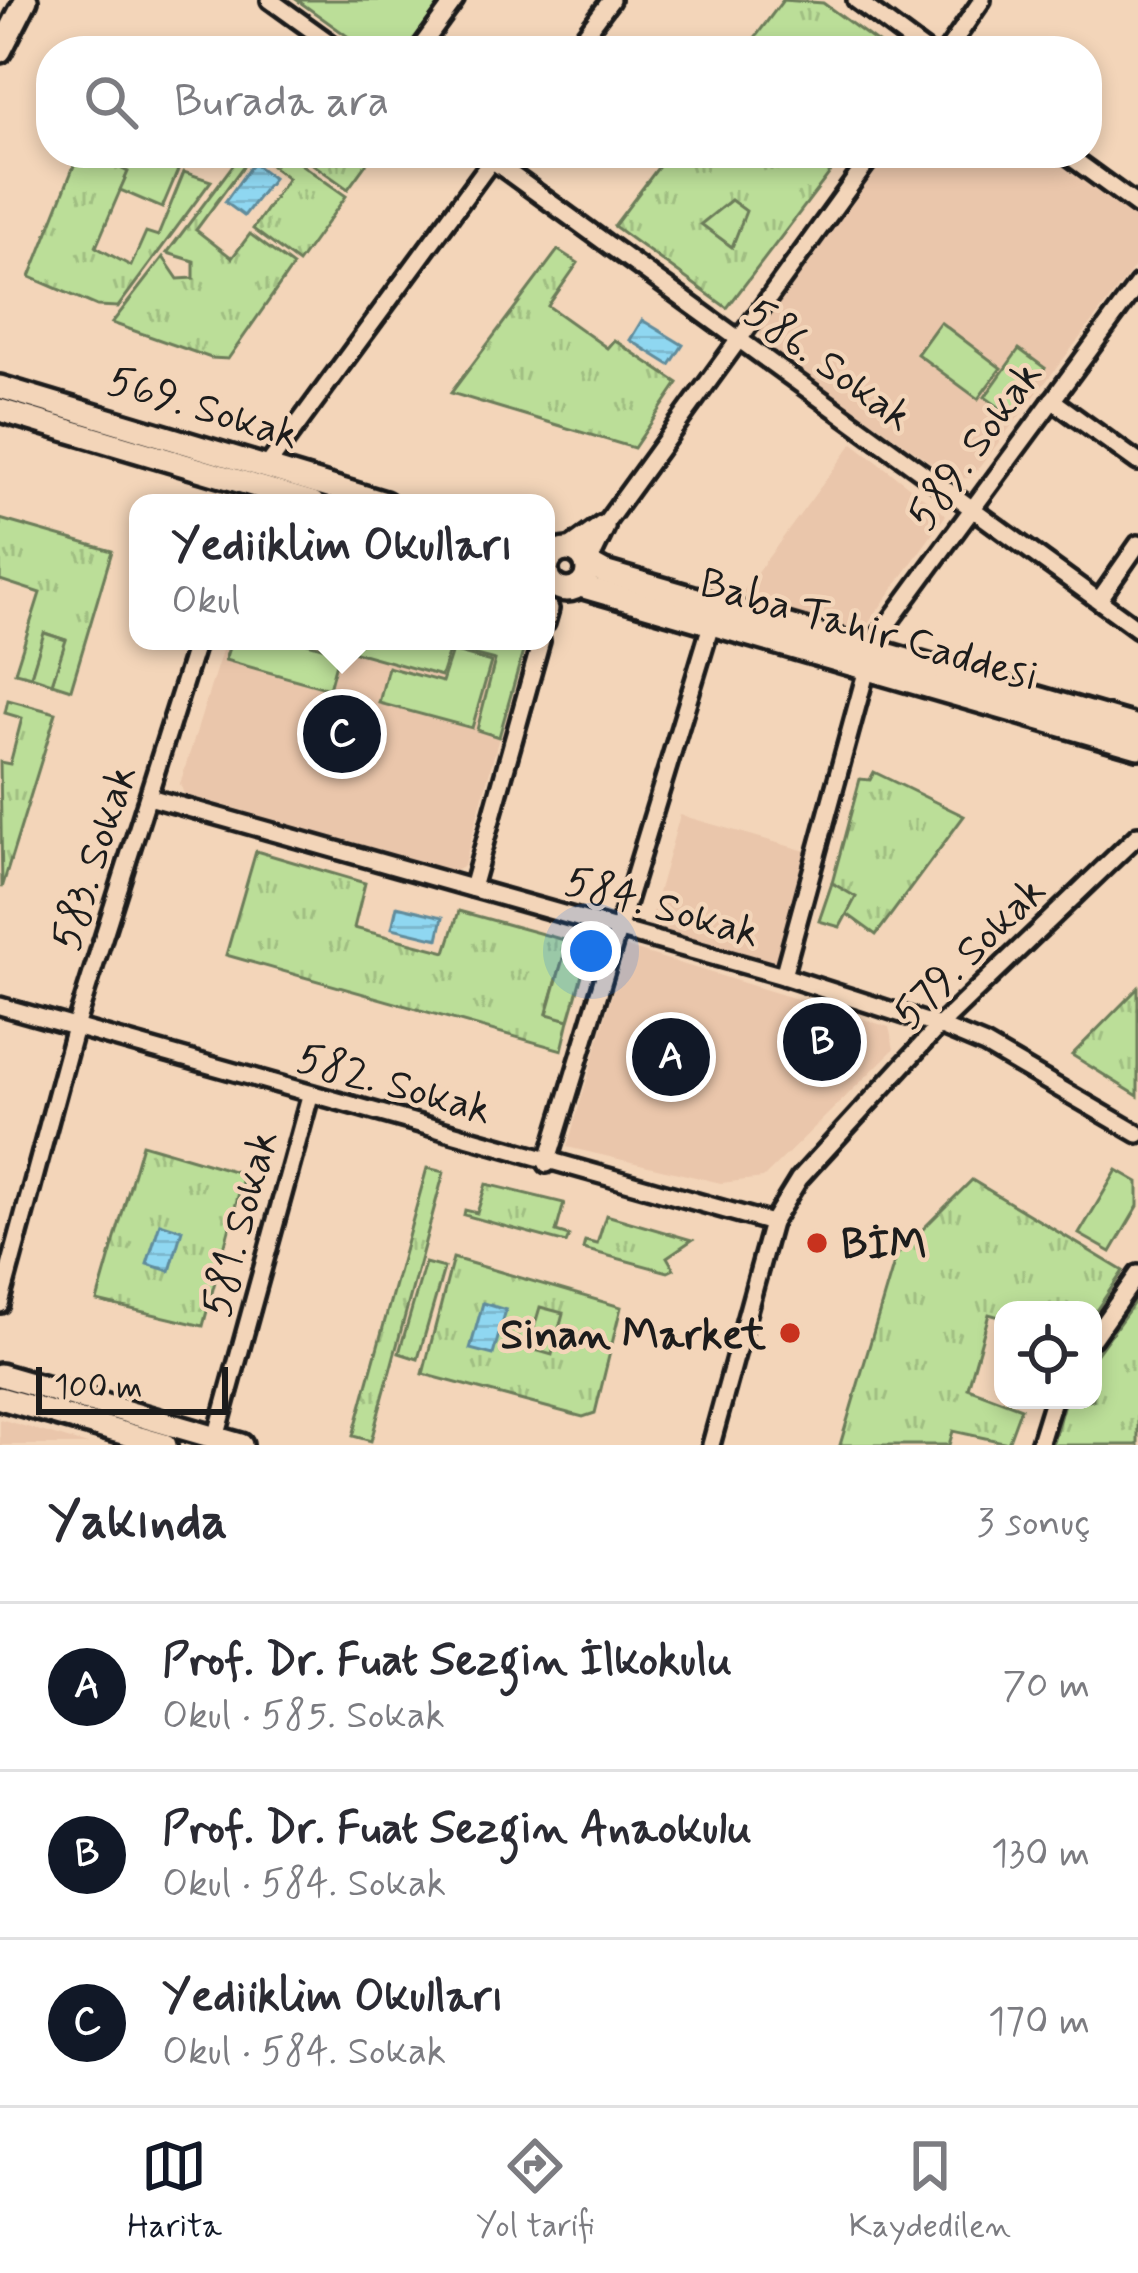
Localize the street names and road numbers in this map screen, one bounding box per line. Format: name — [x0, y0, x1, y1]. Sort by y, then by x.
street label: 586. Sokak — [733, 286, 923, 445]
street label: 589. Sokak — [896, 350, 1056, 542]
street label: 569. Sokak — [101, 354, 305, 464]
street label: Baba Tahir Caddesi — [693, 557, 1045, 706]
street label: 583. Sokak — [40, 758, 151, 958]
street label: 584. Sokak — [559, 854, 765, 962]
street label: 579. Sokak — [882, 865, 1059, 1042]
street label: 582. Sokak — [291, 1031, 498, 1139]
street label: 581. Sokak — [190, 1125, 293, 1323]

